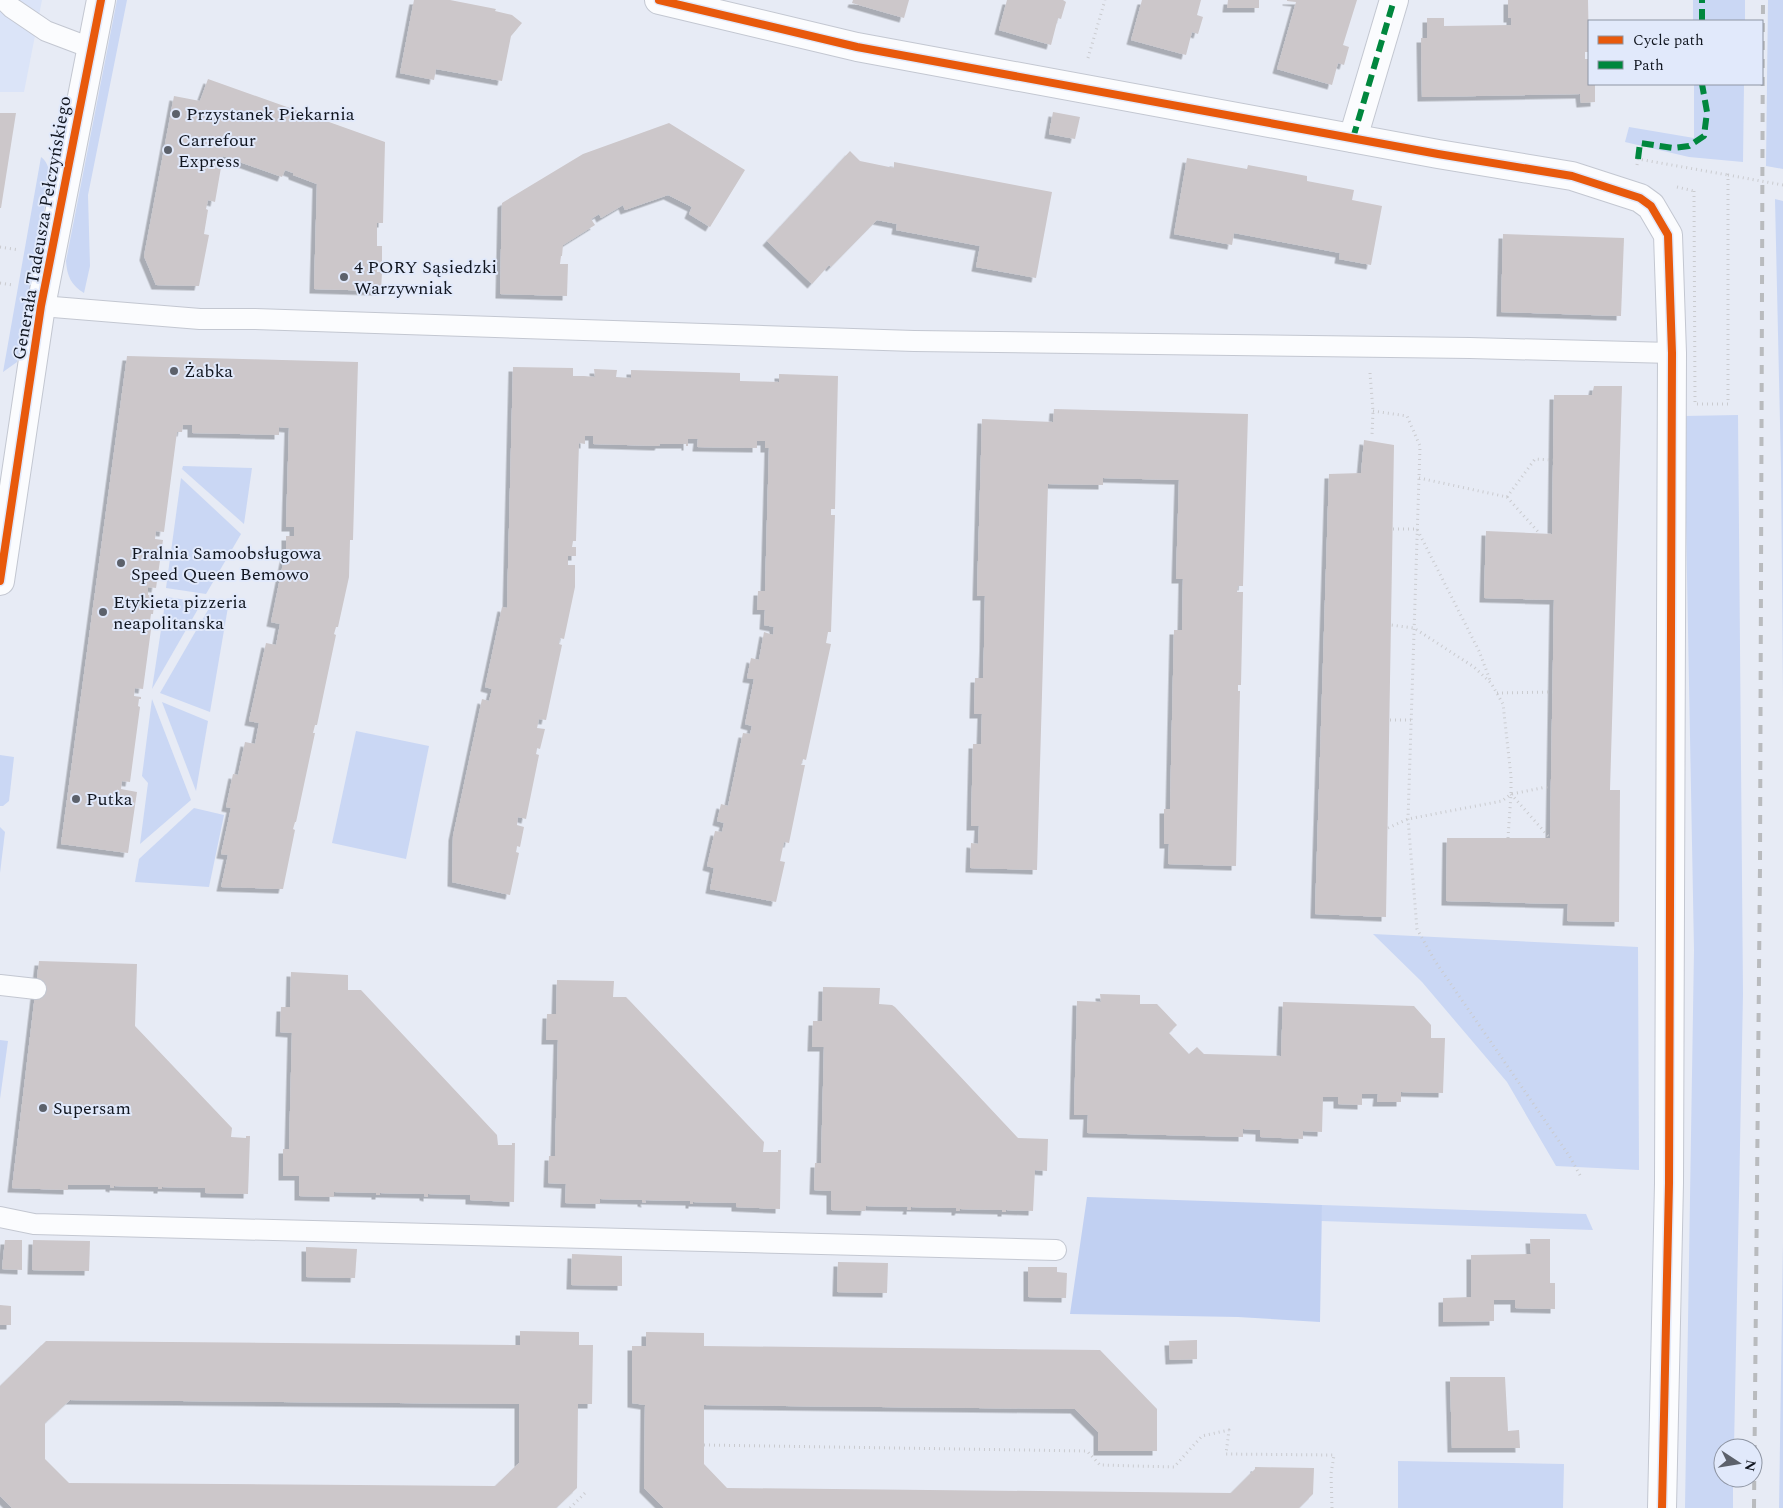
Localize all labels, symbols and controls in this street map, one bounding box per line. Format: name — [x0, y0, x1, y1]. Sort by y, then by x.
legend — [1588, 20, 1763, 85]
text: Cycle path — [1633, 29, 1704, 52]
text: Path — [1633, 54, 1664, 77]
street label: Generała Tadeusza Pełczyńskiego — [5, 94, 79, 362]
place label: Przystanek Piekarnia — [186, 101, 355, 128]
marker: Przystanek Piekarnia — [170, 108, 182, 120]
place label: Carrefour Express — [178, 127, 256, 175]
marker: Carrefour Express — [162, 144, 174, 156]
place label: 4 PORY Sąsiedzki Warzywniak — [354, 254, 497, 302]
marker: 4 PORY Sąsiedzki Warzywniak — [338, 271, 350, 283]
place label: Żabka — [184, 358, 233, 385]
marker: Żabka — [168, 365, 180, 377]
place label: Pralnia Samoobsługowa Speed Queen Bemowo — [131, 540, 322, 588]
marker: Pralnia Samoobsługowa Speed Queen Bemowo — [115, 557, 127, 569]
place label: Etykieta pizzeria neapolitanska — [113, 589, 247, 637]
marker: Etykieta pizzeria neapolitanska — [97, 606, 109, 618]
place label: Putka — [86, 786, 133, 813]
marker: Putka — [70, 793, 82, 805]
place label: Supersam — [53, 1095, 131, 1122]
marker: Supersam — [37, 1102, 49, 1114]
north arrow — [1713, 1438, 1763, 1488]
text: N — [1739, 1458, 1762, 1473]

